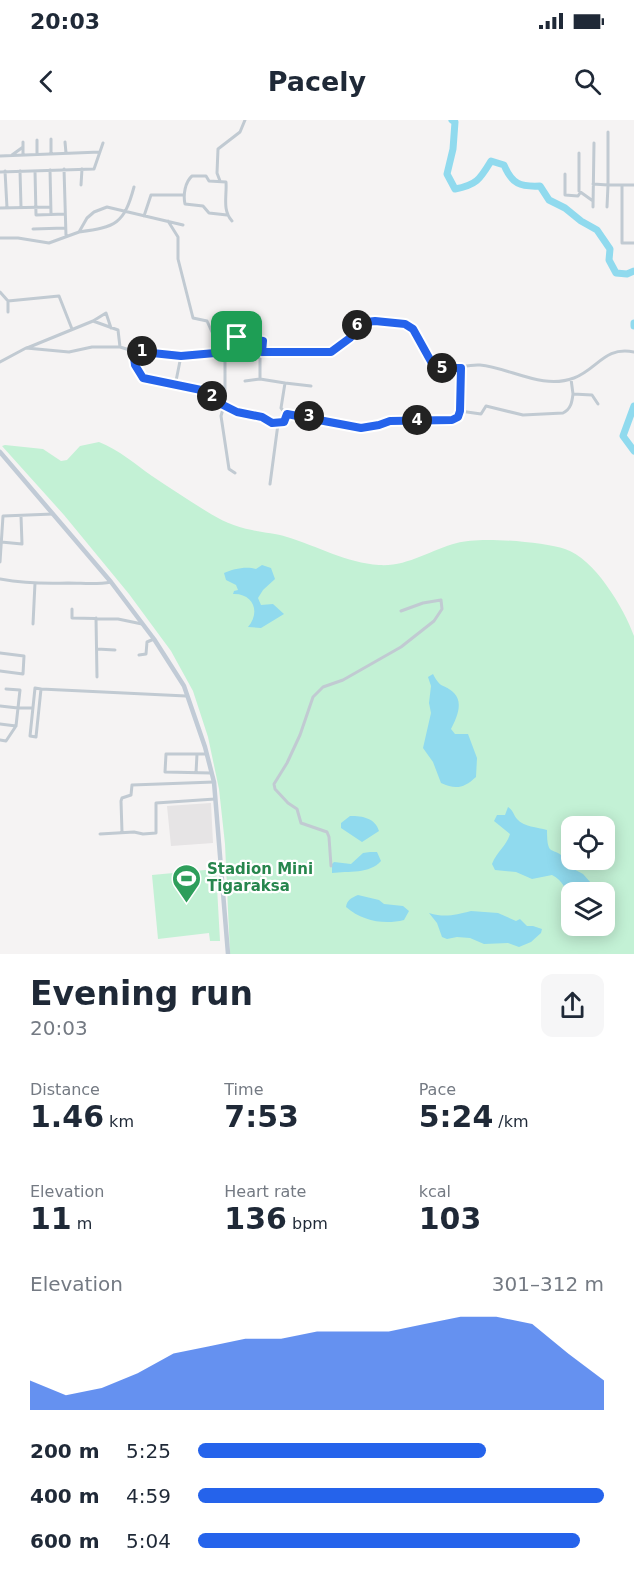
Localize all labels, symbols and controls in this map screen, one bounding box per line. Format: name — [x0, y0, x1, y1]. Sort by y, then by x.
text: 20:03 — [30, 9, 100, 34]
icon: back — [30, 65, 63, 98]
icon: search — [571, 65, 604, 98]
text: Pacely — [268, 66, 366, 97]
pin: 6 — [342, 310, 372, 340]
pin — [211, 311, 262, 362]
text: 6 — [351, 315, 363, 334]
icon: arrive — [220, 320, 253, 353]
pin: 1 — [127, 336, 157, 366]
text: 1 — [136, 341, 148, 360]
pin: 5 — [427, 353, 457, 383]
text: 5 — [436, 358, 448, 377]
pin: 2 — [197, 381, 227, 411]
text: 2 — [206, 386, 218, 405]
pin: 3 — [294, 401, 324, 431]
pin: 4 — [402, 405, 432, 435]
text: 3 — [303, 406, 315, 425]
text: 4 — [411, 410, 423, 429]
map controls — [561, 816, 615, 936]
button: locate — [561, 816, 615, 870]
place label: Stadion Mini Tigaraksa — [207, 860, 313, 895]
sports icon: Stadion Mini Tigaraksa — [170, 862, 202, 904]
button: layers — [561, 882, 615, 936]
text: Evening run — [30, 974, 253, 1013]
button: share — [541, 974, 604, 1037]
text: 20:03 — [30, 1016, 88, 1040]
text: Distance — [30, 1080, 100, 1099]
text: Time — [224, 1080, 263, 1099]
text: Pace — [419, 1080, 456, 1099]
text: 1.46 — [30, 1099, 104, 1134]
text: 7:53 — [224, 1099, 299, 1134]
text: 5:24 — [419, 1099, 493, 1134]
text: km — [104, 1112, 134, 1131]
text: /km — [493, 1112, 529, 1131]
text: Elevation — [30, 1182, 104, 1201]
text: Heart rate — [224, 1182, 306, 1201]
text: kcal — [419, 1182, 451, 1201]
text: 11 — [30, 1201, 72, 1236]
text: 136 — [224, 1201, 287, 1236]
text: 103 — [419, 1201, 481, 1236]
text: m — [72, 1214, 92, 1233]
text: bpm — [287, 1214, 328, 1233]
text: Elevation — [30, 1272, 123, 1296]
text: 301–312 m — [492, 1272, 604, 1296]
text: 200 m — [30, 1439, 100, 1463]
text: 5:25 — [126, 1439, 171, 1463]
text: 400 m — [30, 1484, 100, 1508]
text: 4:59 — [126, 1484, 171, 1508]
text: 600 m — [30, 1529, 100, 1553]
text: 5:04 — [126, 1529, 171, 1553]

